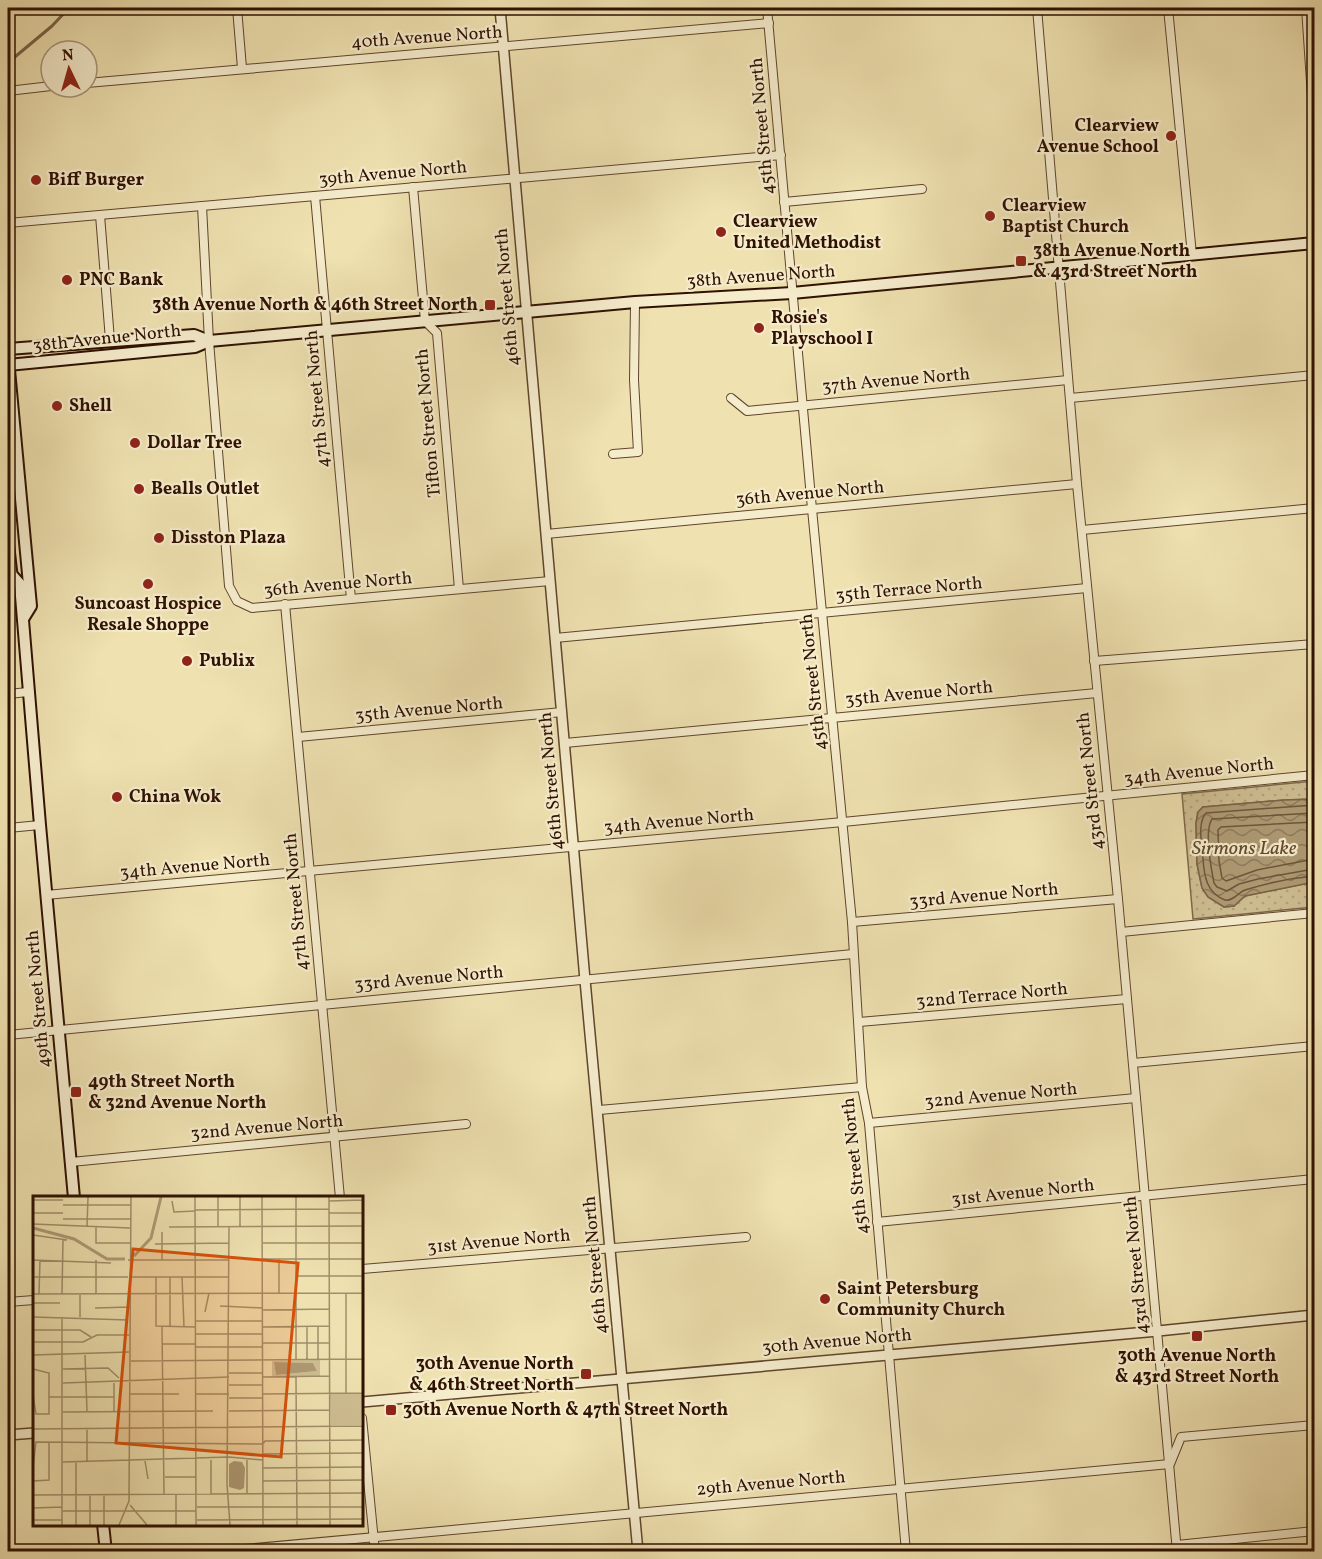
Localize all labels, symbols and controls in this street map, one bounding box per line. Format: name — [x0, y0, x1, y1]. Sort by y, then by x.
street label: 40th Avenue North — [350, 20, 504, 56]
north arrow — [39, 39, 99, 99]
text: N — [61, 45, 75, 68]
street label: 45th Street North — [745, 56, 781, 196]
place label: Clearview Avenue School — [1037, 114, 1159, 160]
marker: Clearview Avenue School — [1164, 129, 1178, 143]
street label: 39th Avenue North — [318, 155, 469, 193]
place label: Biff Burger — [48, 168, 145, 193]
marker: Biff Burger — [29, 173, 43, 187]
place label: Clearview Baptist Church — [1002, 194, 1130, 240]
marker: Clearview Baptist Church — [983, 209, 997, 223]
place label: Clearview United Methodist — [733, 210, 881, 256]
marker: Clearview United Methodist — [714, 225, 728, 239]
street label: 46th Street North — [489, 227, 526, 367]
place label: 38th Avenue North & 43rd Street North — [1033, 239, 1198, 285]
marker: 38th Avenue North & 43rd Street North — [1014, 254, 1028, 268]
street label: 38th Avenue North — [686, 259, 836, 295]
place label: PNC Bank — [79, 268, 163, 293]
marker: PNC Bank — [60, 273, 74, 287]
place label: 38th Avenue North & 46th Street North — [152, 293, 478, 318]
marker: 38th Avenue North & 46th Street North — [483, 298, 497, 312]
place label: Rosie's Playschool I — [771, 306, 873, 352]
street label: 38th Avenue North — [32, 319, 183, 359]
marker: Rosie's Playschool I — [752, 321, 766, 335]
street label: 47th Street North — [299, 329, 336, 469]
street label: Tifton Street North — [410, 347, 448, 499]
street label: 37th Avenue North — [821, 362, 971, 400]
place label: Shell — [69, 394, 112, 419]
marker: Shell — [50, 399, 64, 413]
place label: Dollar Tree — [147, 431, 242, 456]
marker: Dollar Tree — [128, 436, 142, 450]
street label: 36th Avenue North — [735, 475, 886, 513]
place label: Bealls Outlet — [151, 477, 260, 502]
marker: Bealls Outlet — [132, 482, 146, 496]
place label: Disston Plaza — [171, 526, 286, 551]
marker: Disston Plaza — [152, 531, 166, 545]
street label: 36th Avenue North — [263, 566, 414, 604]
street label: 35th Terrace North — [834, 571, 984, 609]
marker: Suncoast Hospice Resale Shoppe — [141, 577, 155, 591]
place label: Suncoast Hospice Resale Shoppe — [75, 592, 221, 638]
street label: 45th Street North — [794, 612, 834, 752]
place label: Publix — [199, 649, 255, 674]
marker: Publix — [180, 654, 194, 668]
street label: 35th Avenue North — [844, 675, 994, 713]
street label: 35th Avenue North — [354, 691, 504, 729]
street label: 43rd Street North — [1071, 710, 1111, 851]
street label: 46th Street North — [533, 711, 570, 851]
street label: 34th Avenue North — [1123, 752, 1275, 792]
place label: China Wok — [129, 785, 221, 810]
marker: China Wok — [110, 790, 124, 804]
street label: 34th Avenue North — [603, 803, 755, 841]
street label: 47th Street North — [278, 832, 315, 972]
water label: Sirmons Lake — [1192, 835, 1297, 863]
street label: 34th Avenue North — [119, 848, 271, 886]
street label: 33rd Avenue North — [908, 877, 1060, 915]
street label: 49th Street North — [20, 929, 57, 1069]
street label: 33rd Avenue North — [353, 960, 505, 998]
street label: 32nd Terrace North — [915, 977, 1069, 1015]
place label: 49th Street North & 32nd Avenue North — [88, 1070, 267, 1116]
street label: 32nd Avenue North — [923, 1077, 1079, 1115]
marker: 49th Street North & 32nd Avenue North — [69, 1085, 83, 1099]
street label: 45th Street North — [836, 1096, 876, 1236]
street label: 32nd Avenue North — [189, 1109, 345, 1147]
street label: 31st Avenue North — [950, 1173, 1096, 1213]
street label: 43rd Street North — [1118, 1194, 1156, 1335]
street label: 46th Street North — [577, 1195, 614, 1335]
inset map — [33, 1196, 363, 1526]
street label: 31st Avenue North — [426, 1223, 572, 1261]
place label: Saint Petersburg Community Church — [837, 1277, 1005, 1323]
marker: Saint Petersburg Community Church — [818, 1292, 832, 1306]
street label: 30th Avenue North — [761, 1323, 913, 1361]
marker: 30th Avenue North & 43rd Street North — [1190, 1329, 1204, 1343]
place label: 30th Avenue North & 43rd Street North — [1115, 1344, 1280, 1390]
place label: 30th Avenue North & 46th Street North — [409, 1352, 574, 1398]
marker: 30th Avenue North & 46th Street North — [579, 1367, 593, 1381]
place label: 30th Avenue North & 47th Street North — [403, 1398, 729, 1423]
marker: 30th Avenue North & 47th Street North — [384, 1403, 398, 1417]
street label: 29th Avenue North — [695, 1465, 847, 1503]

